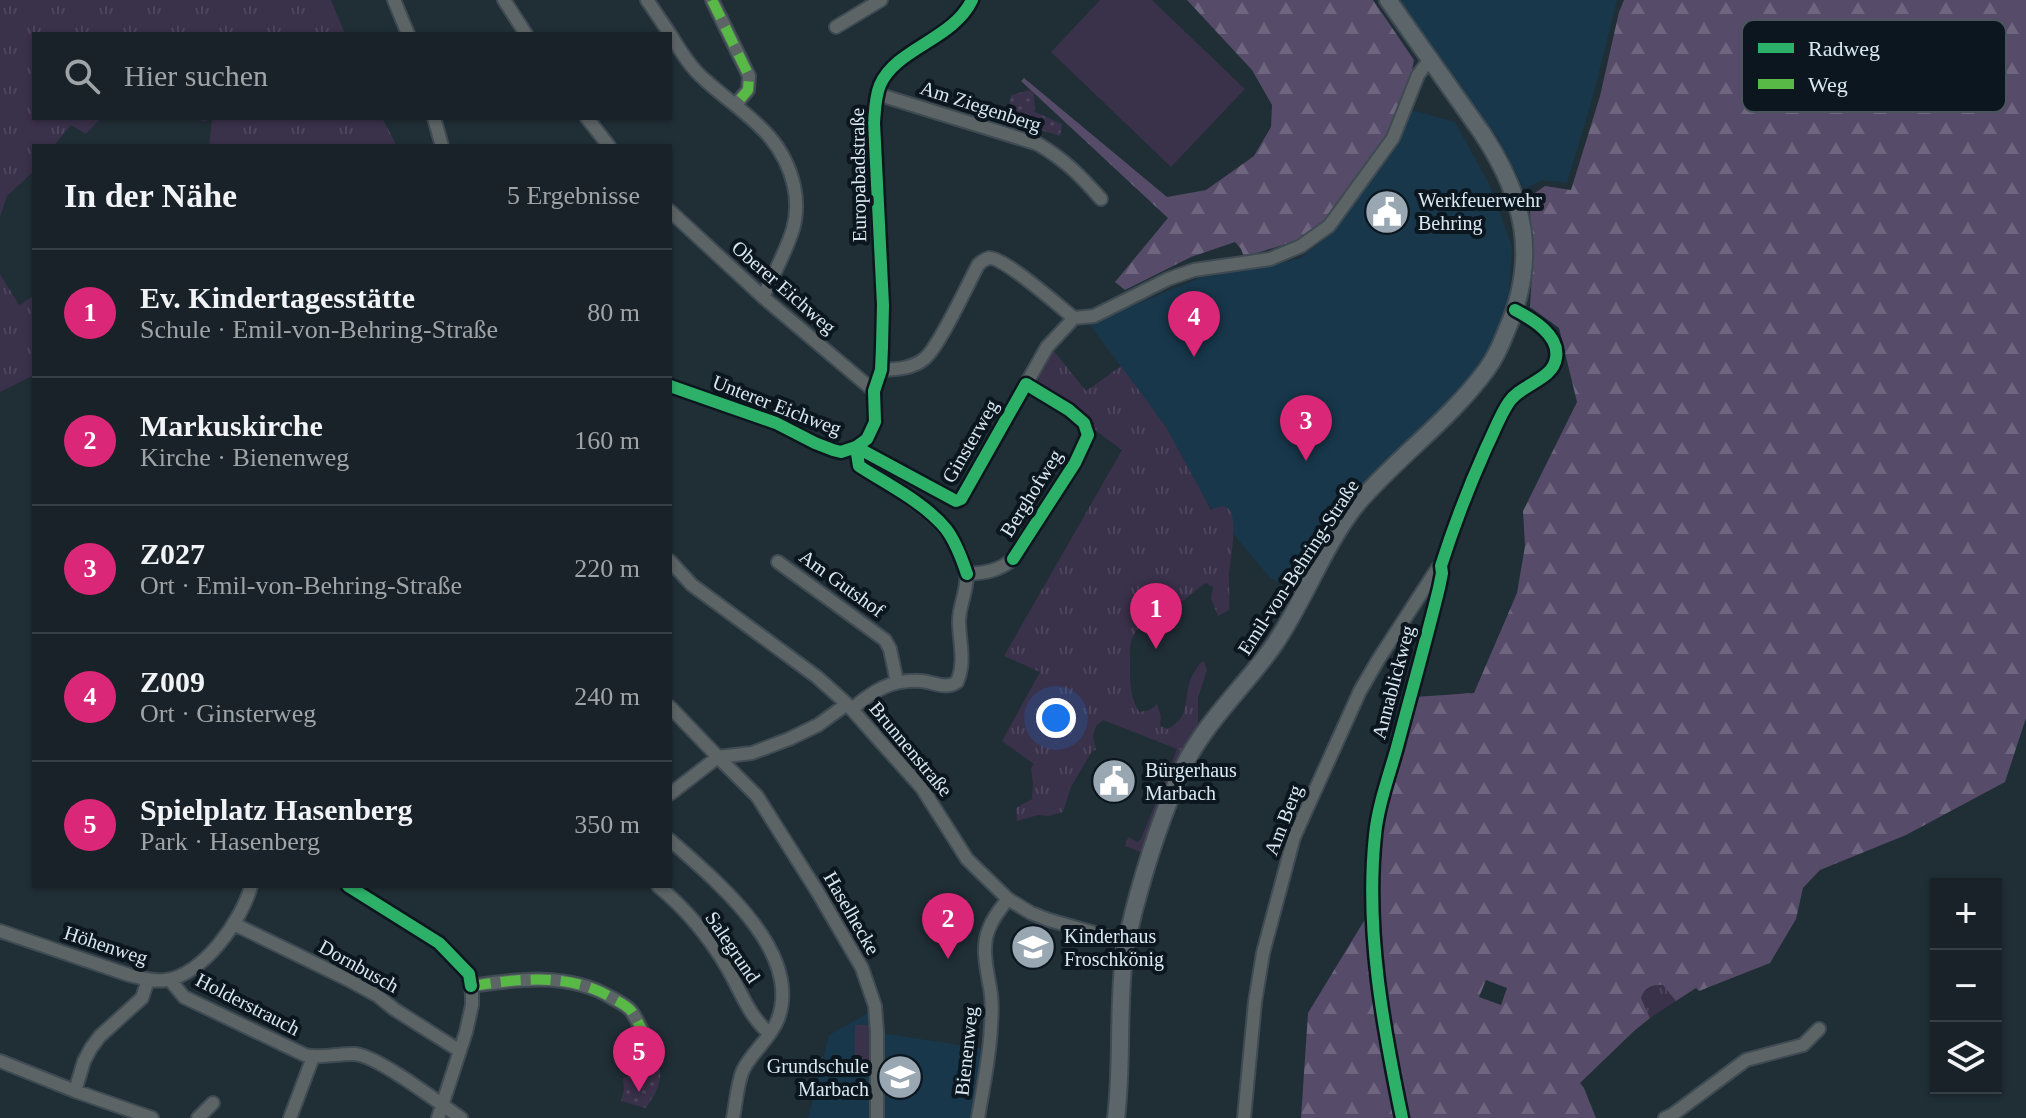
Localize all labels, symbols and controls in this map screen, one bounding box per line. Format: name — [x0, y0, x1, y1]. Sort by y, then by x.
legend — [1742, 20, 2006, 112]
search box — [32, 32, 672, 120]
text: Radweg — [1808, 36, 1880, 61]
icon: search — [60, 54, 104, 98]
text: Hier suchen — [124, 59, 268, 92]
text: Weg — [1808, 72, 1848, 97]
street label: Am Ziegenberg — [918, 76, 1044, 137]
street label: Europabadstraße — [846, 107, 871, 242]
text: In der Nähe — [64, 177, 237, 214]
text: 5 Ergebnisse — [507, 181, 640, 210]
public building icon: Werkfeuerwehr Behring — [1363, 188, 1411, 236]
place label: Werkfeuerwehr Behring — [1418, 189, 1542, 235]
street label: Oberer Eichweg — [727, 236, 840, 339]
text: Ev. Kindertagesstätte — [140, 281, 415, 314]
pin: 4 — [1168, 291, 1220, 357]
text: 1 — [84, 298, 97, 327]
text: 80 m — [587, 298, 640, 327]
text: Schule · Emil-von-Behring-Straße — [140, 315, 498, 344]
street label: Unterer Eichweg — [709, 370, 844, 441]
pin: 3 — [1280, 395, 1332, 461]
street label: Ginsterweg — [937, 396, 1003, 487]
text: Markuskirche — [140, 409, 323, 442]
text: 2 — [84, 426, 97, 455]
text: 160 m — [574, 426, 640, 455]
text: Kirche · Bienenweg — [140, 443, 349, 472]
street label: Berghofweg — [996, 445, 1067, 541]
street label: Emil-von-Behring-Straße — [1233, 475, 1364, 659]
text: Z027 — [140, 537, 205, 570]
street label: Am Gutshof — [795, 545, 889, 621]
text: 3 — [84, 554, 97, 583]
text: 220 m — [574, 554, 640, 583]
text: Ort · Emil-von-Behring-Straße — [140, 571, 462, 600]
pin: 1 — [1130, 583, 1182, 649]
street label: Annablickweg — [1367, 623, 1420, 741]
text: Z009 — [140, 665, 205, 698]
text: 4 — [84, 682, 97, 711]
text: 240 m — [574, 682, 640, 711]
street label: Brunnenstraße — [865, 697, 957, 801]
your location — [1036, 698, 1076, 738]
text: Ort · Ginsterweg — [140, 699, 316, 728]
public building icon: Bürgerhaus Marbach — [1090, 757, 1138, 805]
place label: Bürgerhaus Marbach — [1145, 759, 1237, 804]
street label: Am Berg — [1260, 782, 1307, 859]
text: Spielplatz Hasenberg — [140, 793, 413, 826]
text: 5 — [84, 810, 97, 839]
text: 350 m — [574, 810, 640, 839]
text: Park · Hasenberg — [140, 827, 320, 856]
street label: Haselhecke — [819, 868, 885, 959]
map controls — [1930, 878, 2002, 1094]
button: + — [1930, 878, 2002, 950]
pin: 2 — [922, 893, 974, 959]
street label: Salegrund — [700, 907, 765, 987]
street label: Höhenweg — [61, 921, 151, 970]
school or university icon: Kinderhaus Froschkönig — [1009, 923, 1057, 971]
place label: Kinderhaus Froschkönig — [1064, 925, 1164, 971]
street label: Dornbusch — [315, 935, 403, 997]
button: − — [1930, 950, 2002, 1022]
street label: Holderstrauch — [193, 968, 303, 1040]
street label: Bienenweg — [950, 1005, 983, 1097]
button: layers — [1930, 1022, 2002, 1094]
pin: 5 — [613, 1026, 665, 1092]
school or university icon: Grundschule Marbach — [876, 1053, 924, 1101]
place label: Grundschule Marbach — [767, 1055, 869, 1100]

